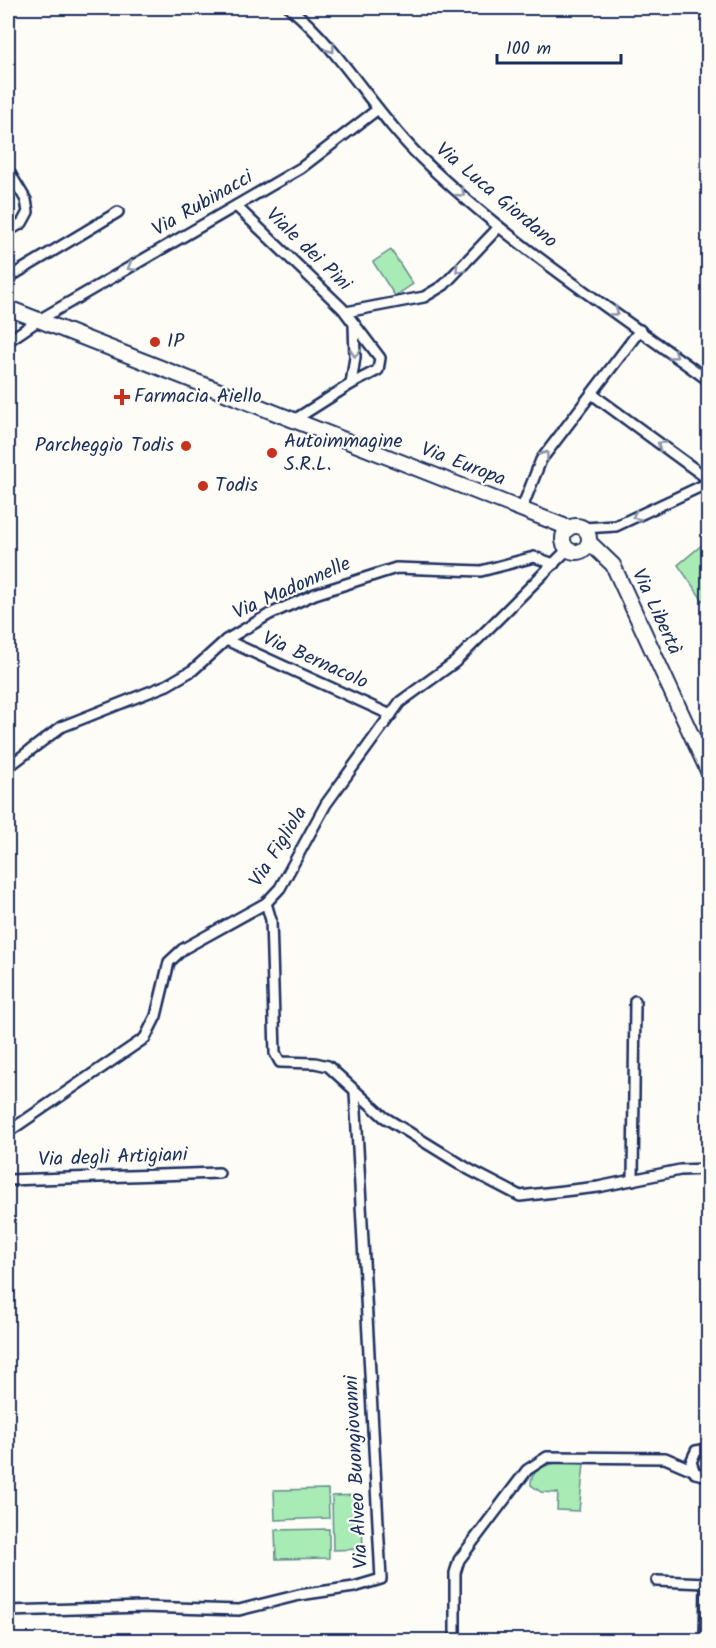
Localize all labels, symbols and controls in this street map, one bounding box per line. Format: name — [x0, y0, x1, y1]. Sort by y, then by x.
scale bar — [497, 27, 622, 65]
text: 100 m — [506, 35, 551, 64]
one-way arrow — [324, 42, 335, 53]
street label: Via Luca Giordano — [428, 135, 564, 257]
street label: Via Rubinacci — [147, 162, 261, 246]
one-way arrow — [454, 186, 465, 197]
street label: Viale dei Pini — [258, 200, 359, 300]
one-way arrow — [126, 260, 137, 271]
one-way arrow — [455, 262, 466, 273]
one-way arrow — [609, 305, 620, 316]
place label: IP — [167, 326, 185, 358]
marker: IP — [148, 335, 162, 349]
one-way arrow — [349, 348, 362, 357]
one-way arrow — [668, 348, 679, 359]
place label: Farmacia Aiello — [134, 381, 262, 413]
marker: Farmacia Aiello — [115, 390, 129, 404]
place label: Autoimmagine S.R.L. — [284, 426, 402, 481]
place label: Parcheggio Todis — [35, 430, 174, 462]
street label: Via Europa — [416, 434, 510, 496]
marker: Parcheggio Todis — [179, 439, 193, 453]
one-way arrow — [657, 441, 668, 452]
marker: Autoimmagine S.R.L. — [265, 446, 279, 460]
one-way arrow — [538, 451, 549, 462]
place label: Todis — [215, 470, 259, 502]
marker: Todis — [196, 479, 210, 493]
one-way arrow — [632, 509, 643, 521]
street label: Via Madonnelle — [228, 549, 356, 629]
street label: Via Libertà — [622, 564, 690, 660]
street label: Via Bernacolo — [257, 623, 373, 699]
street label: Via Figliola — [241, 800, 317, 894]
street label: Via degli Artigiani — [38, 1139, 189, 1177]
street label: Via Alveo Buongiovanni — [336, 1373, 378, 1570]

